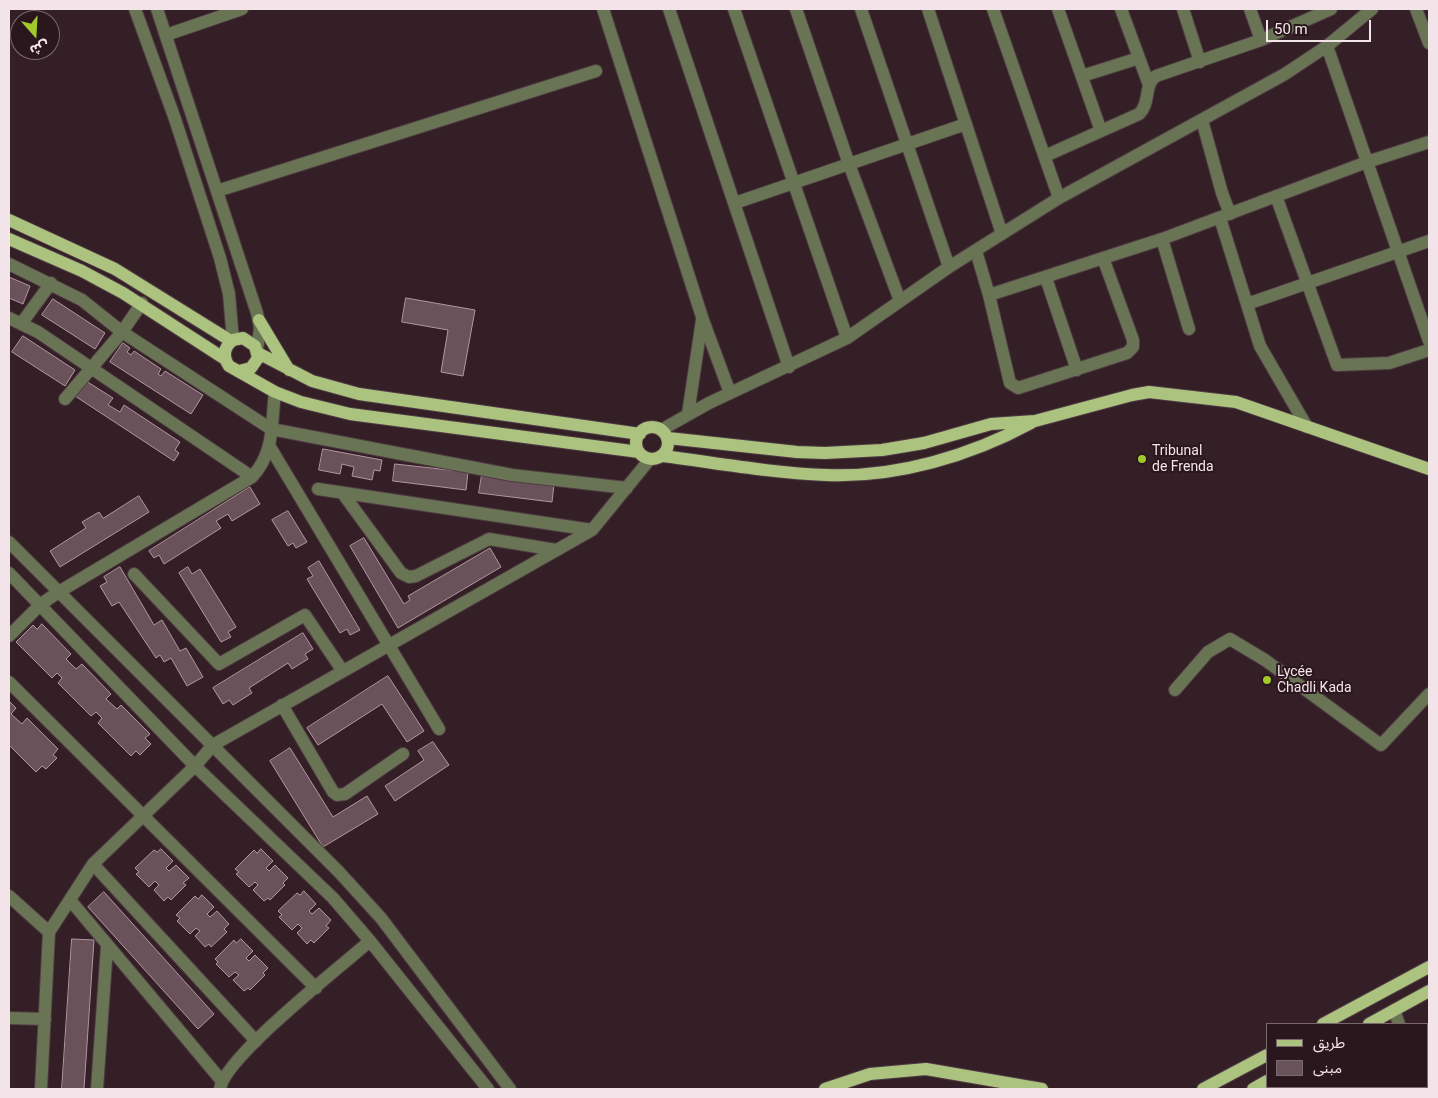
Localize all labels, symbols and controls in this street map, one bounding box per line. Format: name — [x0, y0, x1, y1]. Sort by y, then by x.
north arrow — [10, 10, 60, 60]
scale bar — [1268, 10, 1373, 42]
text: 50 m — [1274, 20, 1308, 38]
text: ش — [28, 38, 51, 59]
place label: Tribunal de Frenda — [1152, 443, 1214, 476]
marker: Tribunal de Frenda — [1136, 453, 1148, 465]
place label: Lycée Chadli Kada — [1277, 664, 1352, 696]
marker: Lycée Chadli Kada — [1261, 674, 1273, 686]
legend — [1266, 1023, 1428, 1088]
text: طريق — [1313, 1034, 1345, 1052]
text: مبنى — [1313, 1059, 1342, 1077]

